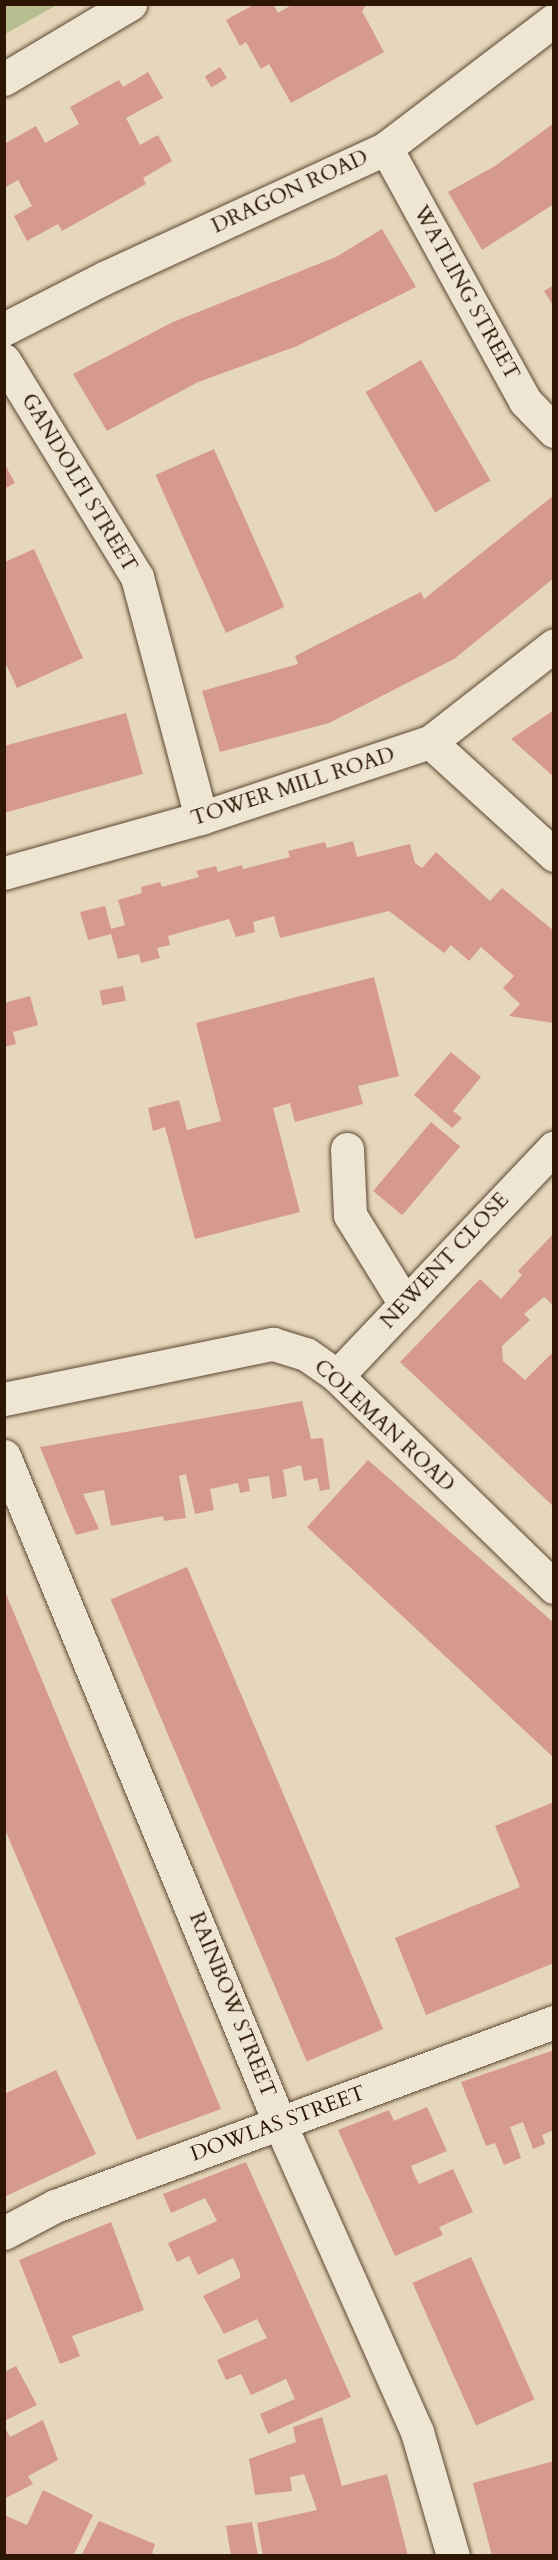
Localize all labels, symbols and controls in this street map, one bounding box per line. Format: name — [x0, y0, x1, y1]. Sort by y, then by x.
street label: DRAGON ROAD — [208, 145, 372, 239]
street label: WATLING STREET — [408, 201, 524, 385]
street label: GANDOLFI STREET — [16, 389, 142, 577]
street label: TOWER MILL ROAD — [188, 742, 398, 832]
street label: NEWENT CLOSE — [376, 1188, 514, 1334]
street label: COLEMAN ROAD — [309, 1354, 459, 1498]
street label: RAINBOW STREET — [183, 1909, 281, 2101]
street label: DOWLAS STREET — [187, 2081, 369, 2167]

